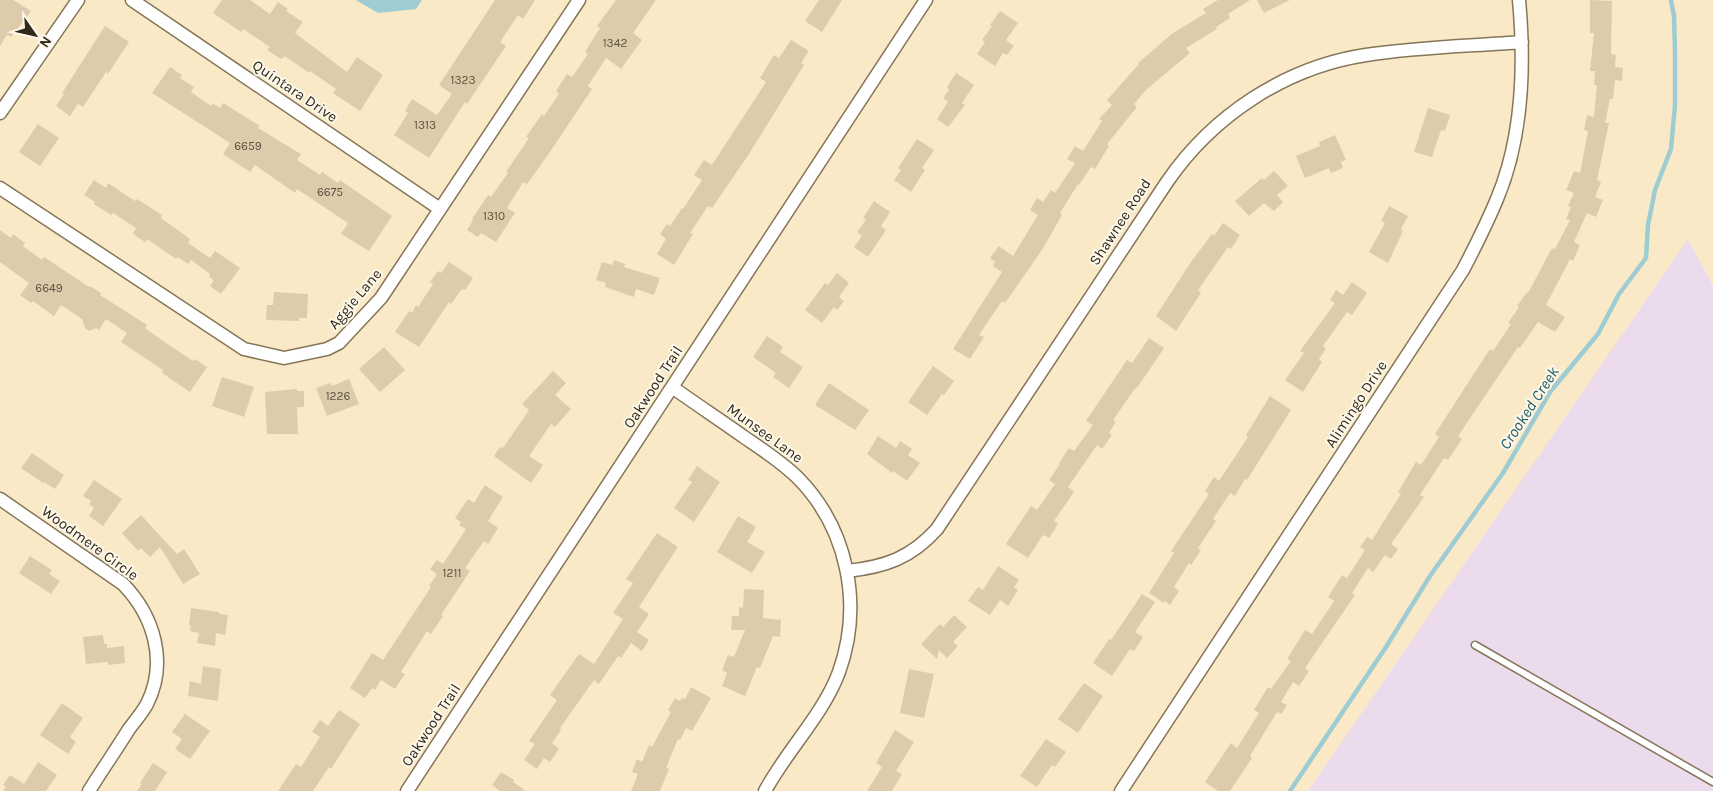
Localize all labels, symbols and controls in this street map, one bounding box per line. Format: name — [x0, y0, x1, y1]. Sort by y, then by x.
north arrow — [10, 10, 60, 60]
text: N — [36, 33, 55, 51]
house number: 1342 — [603, 36, 627, 50]
street label: Quintara Drive — [249, 56, 341, 126]
house number: 1323 — [450, 73, 476, 87]
house number: 1313 — [414, 118, 436, 132]
house number: 6659 — [234, 139, 262, 153]
street label: Shawnee Road — [1085, 175, 1155, 269]
house number: 6675 — [317, 185, 343, 199]
house number: 1310 — [483, 209, 505, 223]
street label: Aggie Lane — [325, 265, 385, 333]
house number: 6649 — [35, 281, 63, 295]
street label: Oakwood Trail — [620, 342, 686, 432]
street label: Alimingo Drive — [1321, 357, 1391, 451]
water label: Crooked Creek — [1495, 362, 1563, 453]
house number: 1226 — [326, 389, 350, 403]
street label: Munsee Lane — [723, 399, 807, 467]
street label: Woodmere Circle — [38, 502, 142, 584]
house number: 1211 — [443, 566, 461, 580]
street label: Oakwood Trail — [398, 680, 464, 770]

